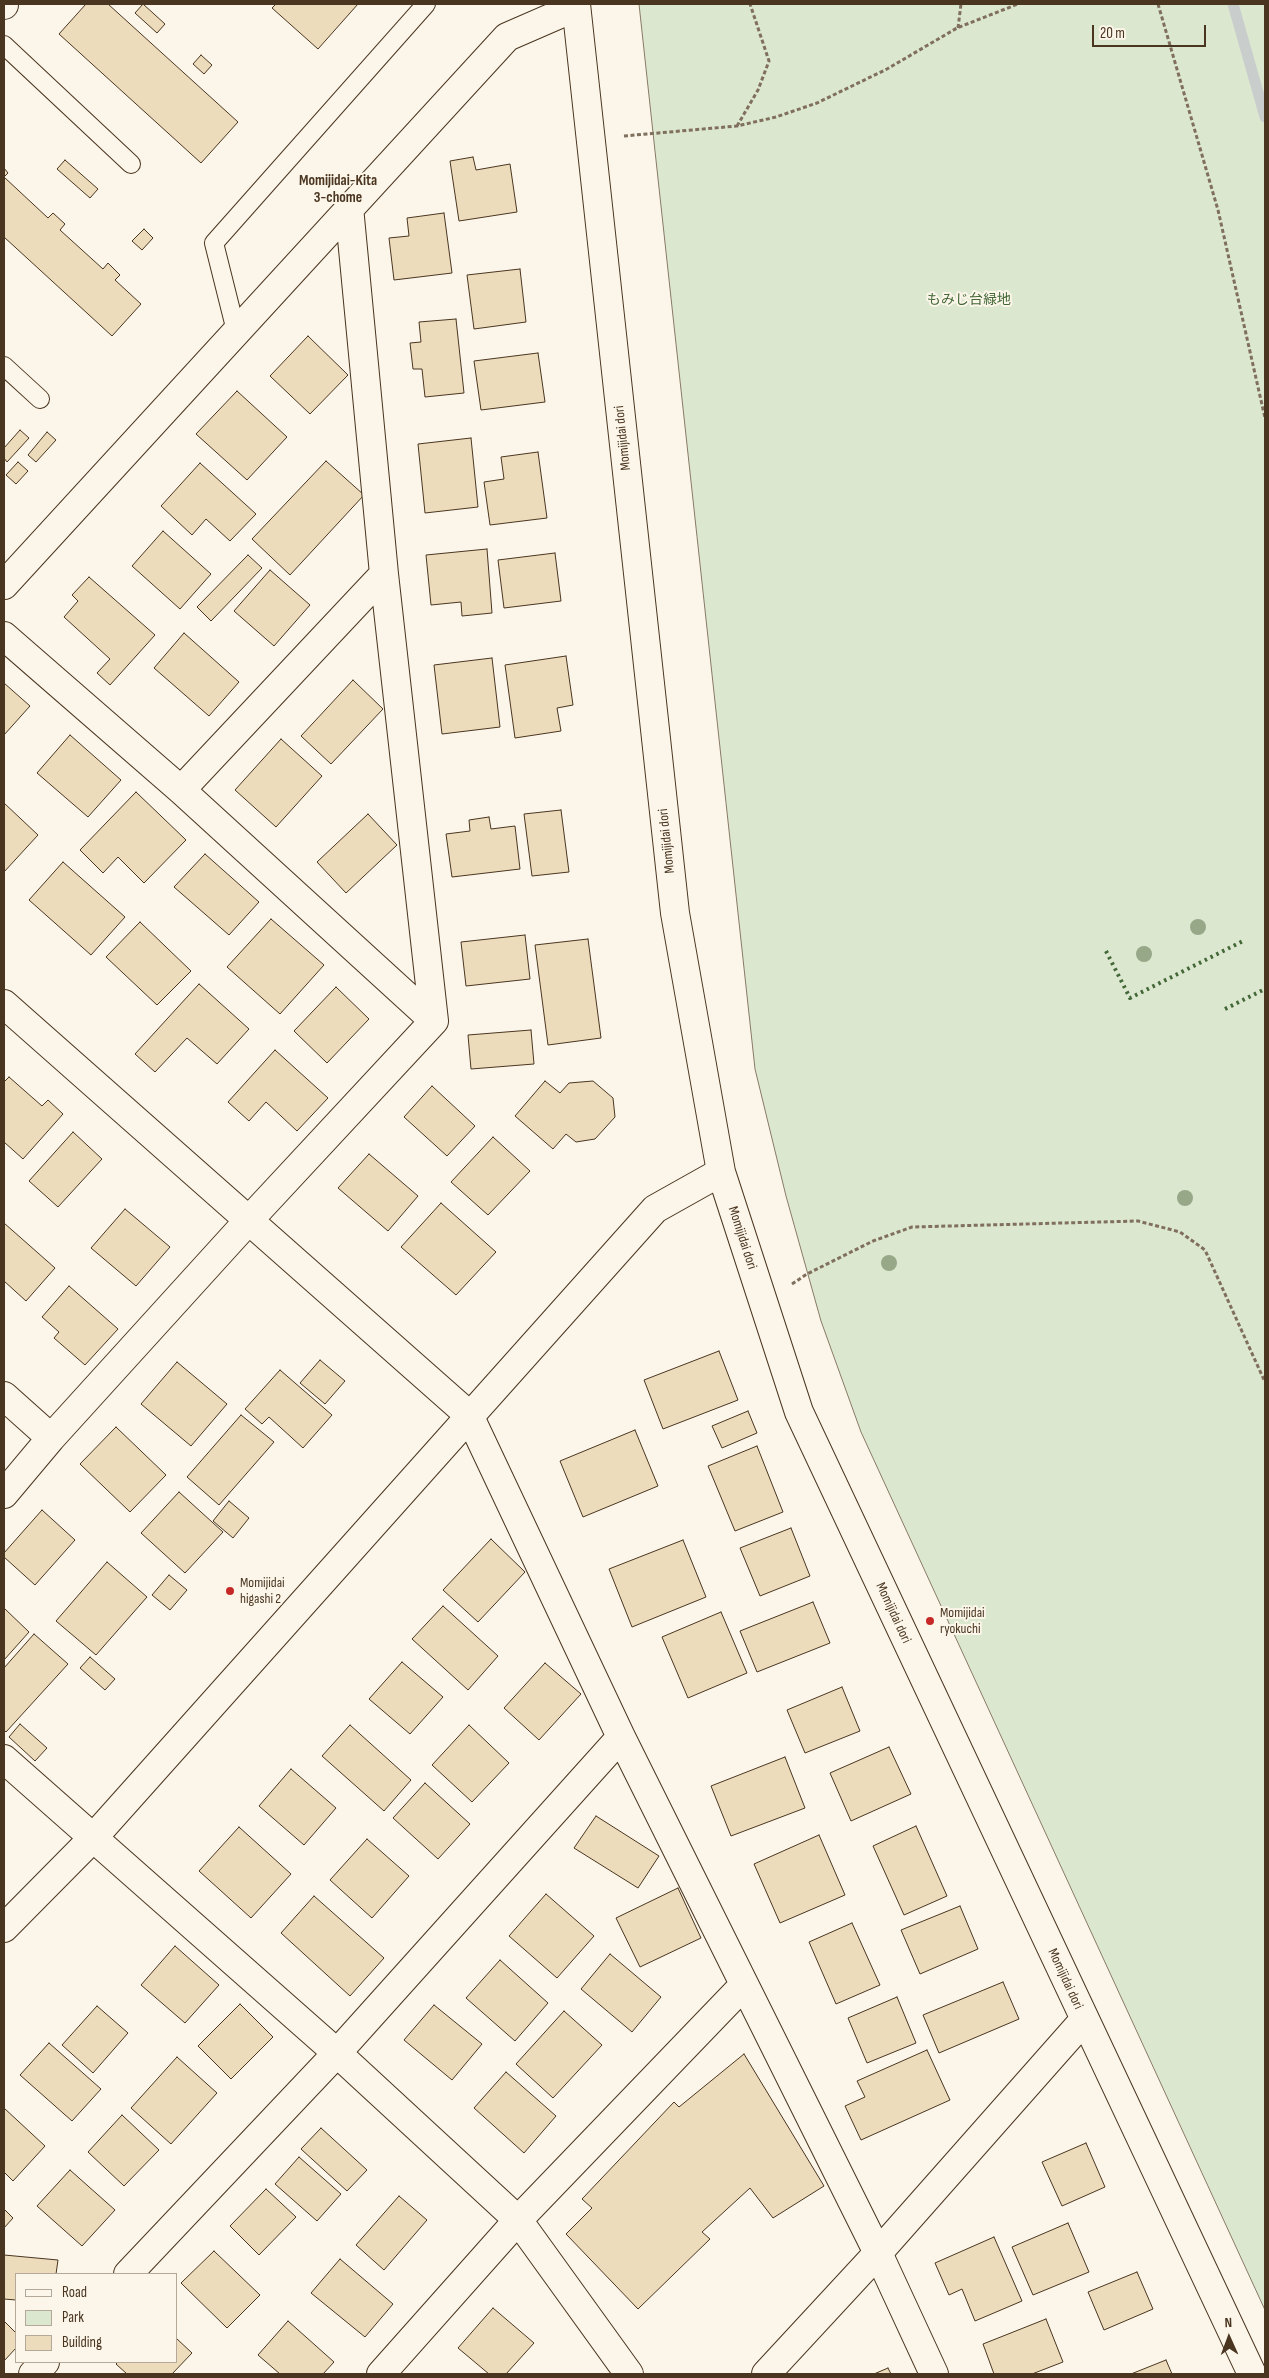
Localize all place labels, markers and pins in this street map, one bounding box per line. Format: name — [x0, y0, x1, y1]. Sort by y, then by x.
place label: Momijidai higashi 2 — [240, 1575, 285, 1608]
marker: Momijidai higashi 2 — [224, 1585, 236, 1597]
place label: Momijidai ryokuchi — [940, 1605, 985, 1638]
marker: Momijidai ryokuchi — [924, 1615, 936, 1627]

